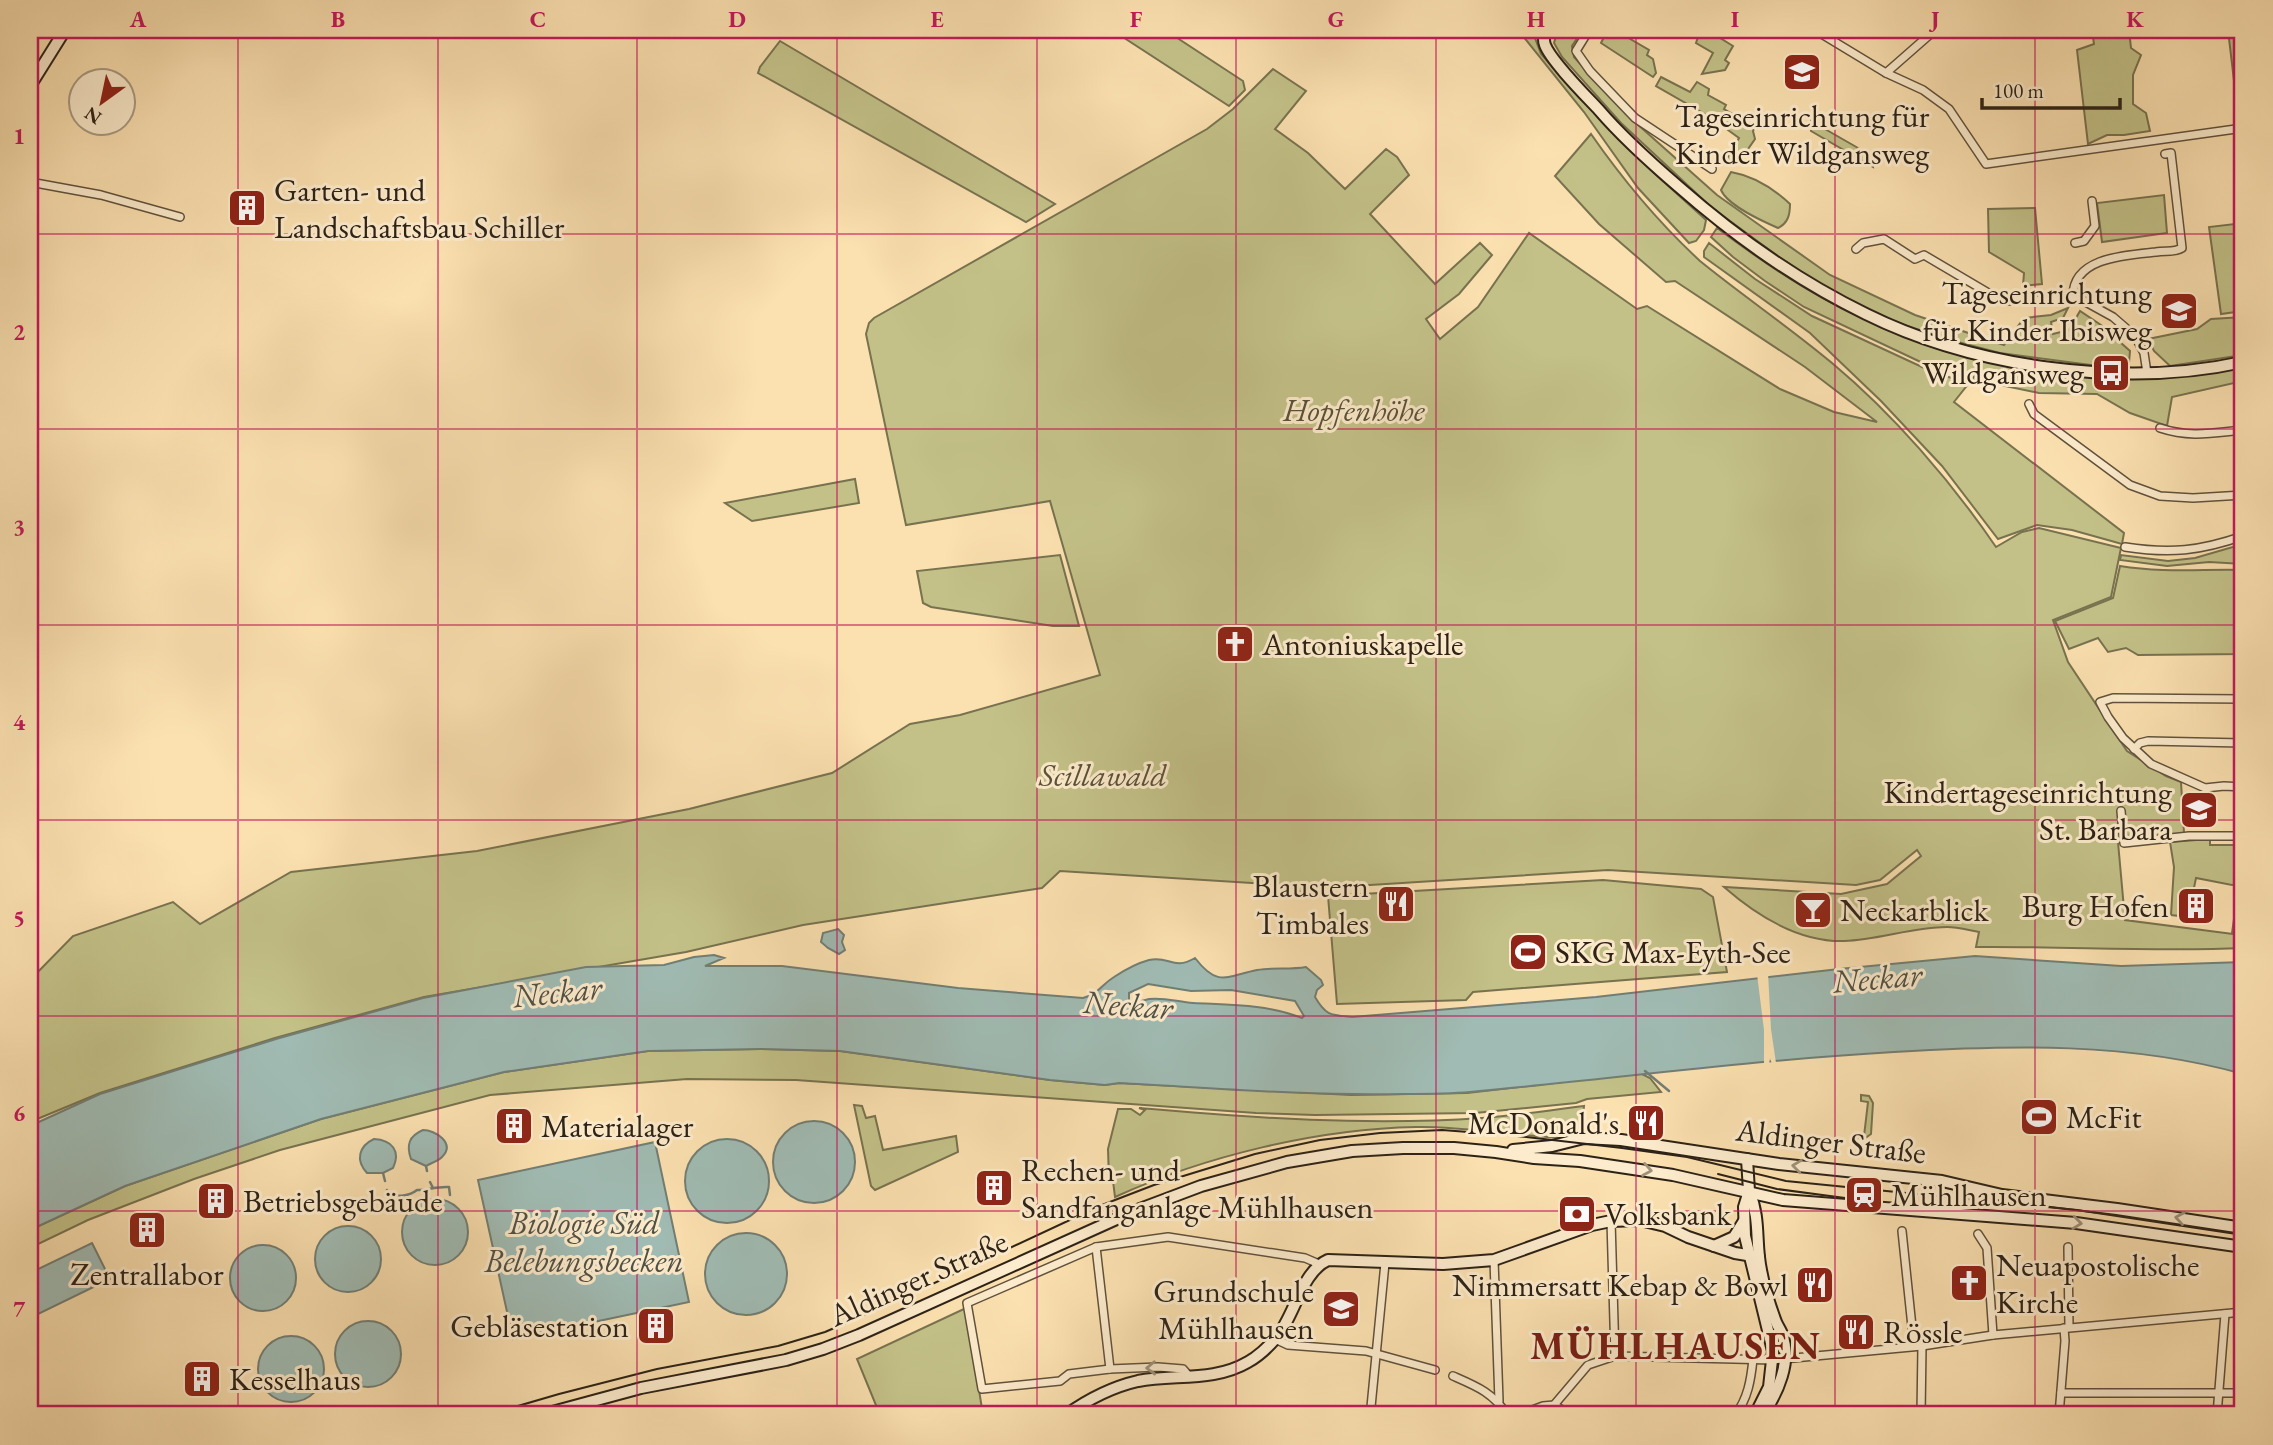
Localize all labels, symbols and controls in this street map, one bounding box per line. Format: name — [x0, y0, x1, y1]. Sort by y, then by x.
text: A — [129, 4, 147, 34]
text: B — [331, 4, 345, 34]
text: C — [530, 4, 546, 34]
text: D — [728, 4, 746, 34]
text: E — [930, 4, 944, 34]
text: F — [1130, 4, 1143, 34]
text: G — [1328, 4, 1344, 34]
text: H — [1527, 4, 1545, 34]
text: I — [1731, 4, 1739, 34]
text: J — [1929, 4, 1940, 34]
text: K — [2126, 4, 2144, 34]
school or university icon: Tageseinrichtung für Kinder Wildgansweg — [1781, 51, 1823, 93]
north arrow — [66, 66, 136, 136]
scale bar — [1982, 66, 2121, 110]
text: 100 m — [1993, 77, 2044, 104]
place label: Tageseinrichtung für Kinder Wildgansweg — [1675, 95, 1930, 174]
text: N — [79, 101, 106, 131]
text: 1 — [13, 121, 25, 151]
place label: Garten- und Landschaftsbau Schiller — [274, 169, 565, 248]
building icon: Garten- und Landschaftsbau Schiller — [226, 187, 268, 229]
place label: Tageseinrichtung für Kinder Ibisweg — [1923, 272, 2153, 351]
school or university icon: Tageseinrichtung für Kinder Ibisweg — [2158, 290, 2200, 332]
text: 2 — [13, 317, 25, 347]
place label: Wildgansweg — [1922, 352, 2085, 394]
bus stop icon: Wildgansweg — [2090, 352, 2132, 394]
park label: Hopfenhöhe — [1282, 389, 1426, 431]
text: 3 — [13, 512, 25, 542]
church icon: Antoniuskapelle — [1214, 623, 1256, 665]
place label: Antoniuskapelle — [1261, 623, 1464, 665]
text: 4 — [13, 707, 26, 737]
park label: Scillawald — [1038, 754, 1167, 796]
place label: Kindertageseinrichtung St. Barbara — [1884, 771, 2173, 850]
school or university icon: Kindertageseinrichtung St. Barbara — [2178, 789, 2220, 831]
place label: Blaustern Timbales — [1252, 865, 1369, 944]
restaurant icon: Blaustern Timbales — [1375, 883, 1417, 925]
place label: Burg Hofen — [2022, 885, 2169, 927]
building icon: Burg Hofen — [2175, 885, 2217, 927]
bar icon: Neckarblick — [1792, 889, 1834, 931]
place label: Neckarblick — [1840, 889, 1990, 931]
text: 5 — [13, 903, 25, 933]
sports icon: SKG Max-Eyth-See — [1507, 931, 1549, 973]
place label: SKG Max-Eyth-See — [1555, 931, 1791, 973]
water label: Neckar — [1830, 952, 1925, 1003]
water label: Neckar — [509, 965, 605, 1018]
water label: Neckar — [1081, 980, 1176, 1029]
sports icon: McFit — [2018, 1096, 2060, 1138]
place label: McFit — [2066, 1096, 2142, 1138]
text: 6 — [13, 1098, 25, 1128]
place label: McDonald's — [1468, 1102, 1619, 1144]
restaurant icon: McDonald's — [1625, 1102, 1667, 1144]
building icon: Materialager — [493, 1105, 535, 1147]
place label: Materialager — [541, 1105, 694, 1147]
street label: Aldinger Straße — [1733, 1108, 1928, 1173]
place label: Rechen- und Sandfanganlage Mühlhausen — [1021, 1149, 1373, 1228]
one-way arrow — [1791, 1159, 1802, 1174]
one-way arrow — [1641, 1162, 1653, 1177]
building icon: Rechen- und Sandfanganlage Mühlhausen — [973, 1167, 1015, 1209]
station icon: Mühlhausen — [1843, 1174, 1885, 1216]
place label: Mühlhausen — [1891, 1174, 2047, 1216]
building icon: Betriebsgebäude — [195, 1180, 237, 1222]
place label: Betriebsgebäude — [243, 1180, 443, 1222]
bank icon: Volksbank — [1556, 1193, 1598, 1235]
place label: Volksbank — [1604, 1193, 1732, 1235]
water label: Biologie Süd Belebungsbecken — [483, 1201, 684, 1282]
building icon: Zentrallabor — [126, 1209, 168, 1251]
one-way arrow — [2174, 1211, 2186, 1226]
one-way arrow — [2071, 1216, 2083, 1231]
street label: Aldinger Straße — [821, 1220, 1014, 1336]
place label: Neuapostolische Kirche — [1996, 1244, 2200, 1323]
place label: Zentrallabor — [70, 1253, 224, 1295]
church icon: Neuapostolische Kirche — [1948, 1262, 1990, 1304]
place label: Nimmersatt Kebap & Bowl — [1452, 1264, 1788, 1306]
restaurant icon: Nimmersatt Kebap & Bowl — [1794, 1264, 1836, 1306]
place label: Grundschule Mühlhausen — [1153, 1270, 1314, 1349]
school or university icon: Grundschule Mühlhausen — [1320, 1288, 1362, 1330]
text: 7 — [13, 1294, 26, 1324]
place label: Gebläsestation — [450, 1305, 629, 1347]
building icon: Gebläsestation — [635, 1305, 677, 1347]
restaurant icon: Rössle — [1835, 1311, 1877, 1353]
place label: Rössle — [1883, 1311, 1963, 1353]
district label: MÜHLHAUSEN — [1530, 1321, 1822, 1370]
building icon: Kesselhaus — [181, 1358, 223, 1400]
place label: Kesselhaus — [229, 1358, 361, 1400]
one-way arrow — [1145, 1361, 1156, 1376]

